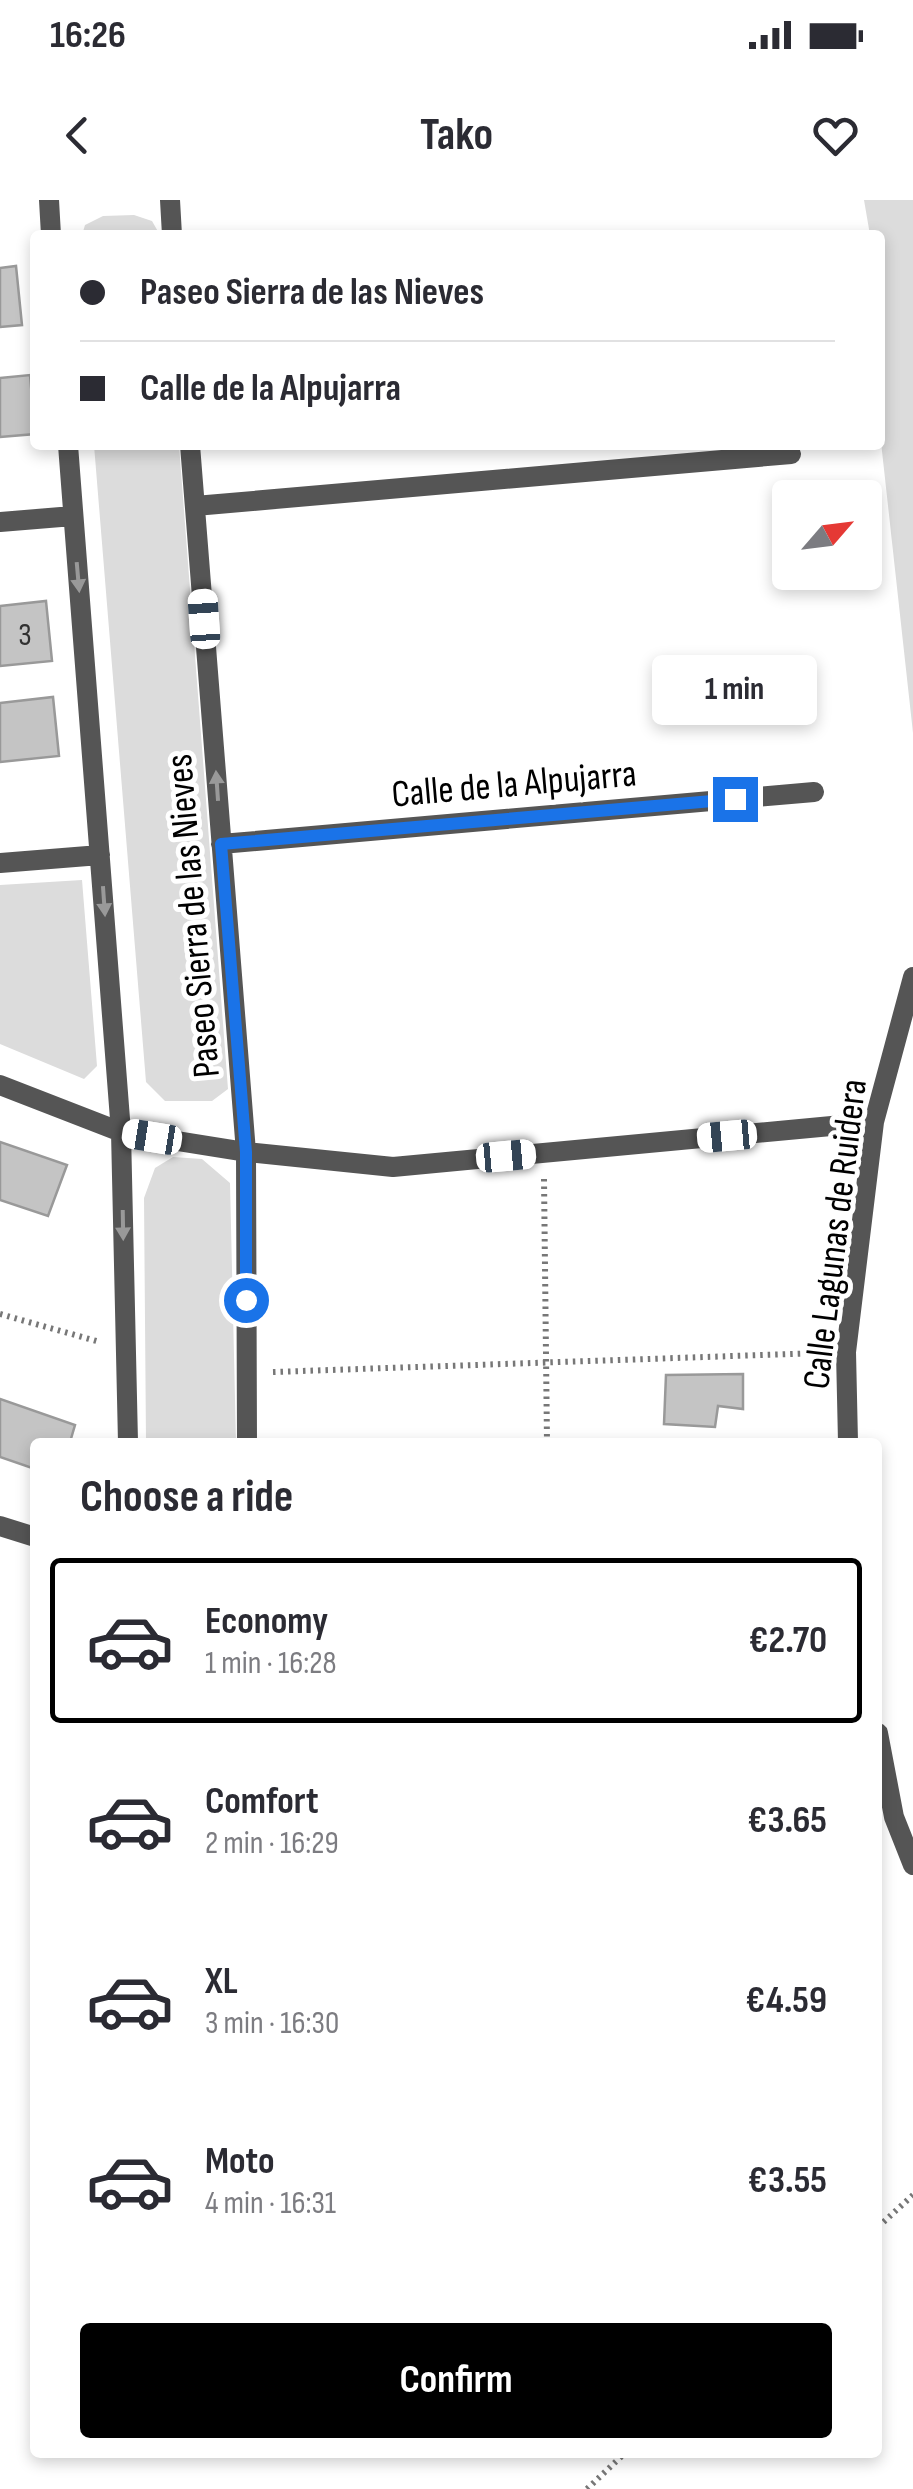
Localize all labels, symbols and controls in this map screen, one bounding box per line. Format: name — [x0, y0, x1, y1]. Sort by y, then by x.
text: 16:26 — [50, 13, 126, 58]
icon: back — [50, 108, 105, 163]
text: Tako — [420, 108, 493, 163]
icon: heart — [808, 108, 863, 163]
text: Paseo Sierra de las Nieves — [140, 270, 484, 315]
text: Calle de la Alpujarra — [140, 366, 401, 411]
north arrow — [772, 480, 882, 590]
map controls — [772, 480, 882, 590]
one-way arrow — [70, 562, 86, 594]
car — [187, 588, 221, 650]
house number: 3 — [18, 616, 32, 655]
callout: 1 min — [652, 654, 818, 724]
text: 1 min — [705, 670, 764, 709]
street label: Calle de la Alpujarra — [390, 751, 638, 818]
street label: Paseo Sierra de las Nieves — [157, 752, 230, 1080]
one-way arrow — [208, 770, 224, 802]
route end — [713, 777, 758, 822]
one-way arrow — [96, 886, 112, 918]
street label: Calle Lagunas de Ruidera — [794, 1077, 877, 1392]
car — [120, 1117, 184, 1157]
car — [696, 1118, 758, 1154]
car — [475, 1138, 537, 1174]
one-way arrow — [115, 1210, 131, 1242]
route start — [224, 1278, 269, 1323]
text: Choose a ride — [80, 1470, 293, 1525]
icon: car — [85, 1596, 175, 1686]
text: Economy — [205, 1599, 328, 1644]
text: €2.70 — [749, 1618, 827, 1663]
text: 1 min · 16:28 — [205, 1644, 337, 1683]
icon: car — [85, 1776, 175, 1866]
text: Comfort — [205, 1779, 319, 1824]
text: €3.65 — [747, 1798, 827, 1843]
text: 2 min · 16:29 — [205, 1824, 339, 1863]
icon: car — [85, 1956, 175, 2046]
text: XL — [205, 1959, 238, 2004]
text: €4.59 — [745, 1978, 827, 2023]
text: 3 min · 16:30 — [205, 2004, 339, 2043]
icon: car — [85, 2136, 175, 2226]
text: Moto — [205, 2139, 275, 2184]
text: €3.55 — [748, 2158, 827, 2203]
text: 4 min · 16:31 — [205, 2184, 336, 2223]
button: Confirm — [80, 2323, 832, 2438]

